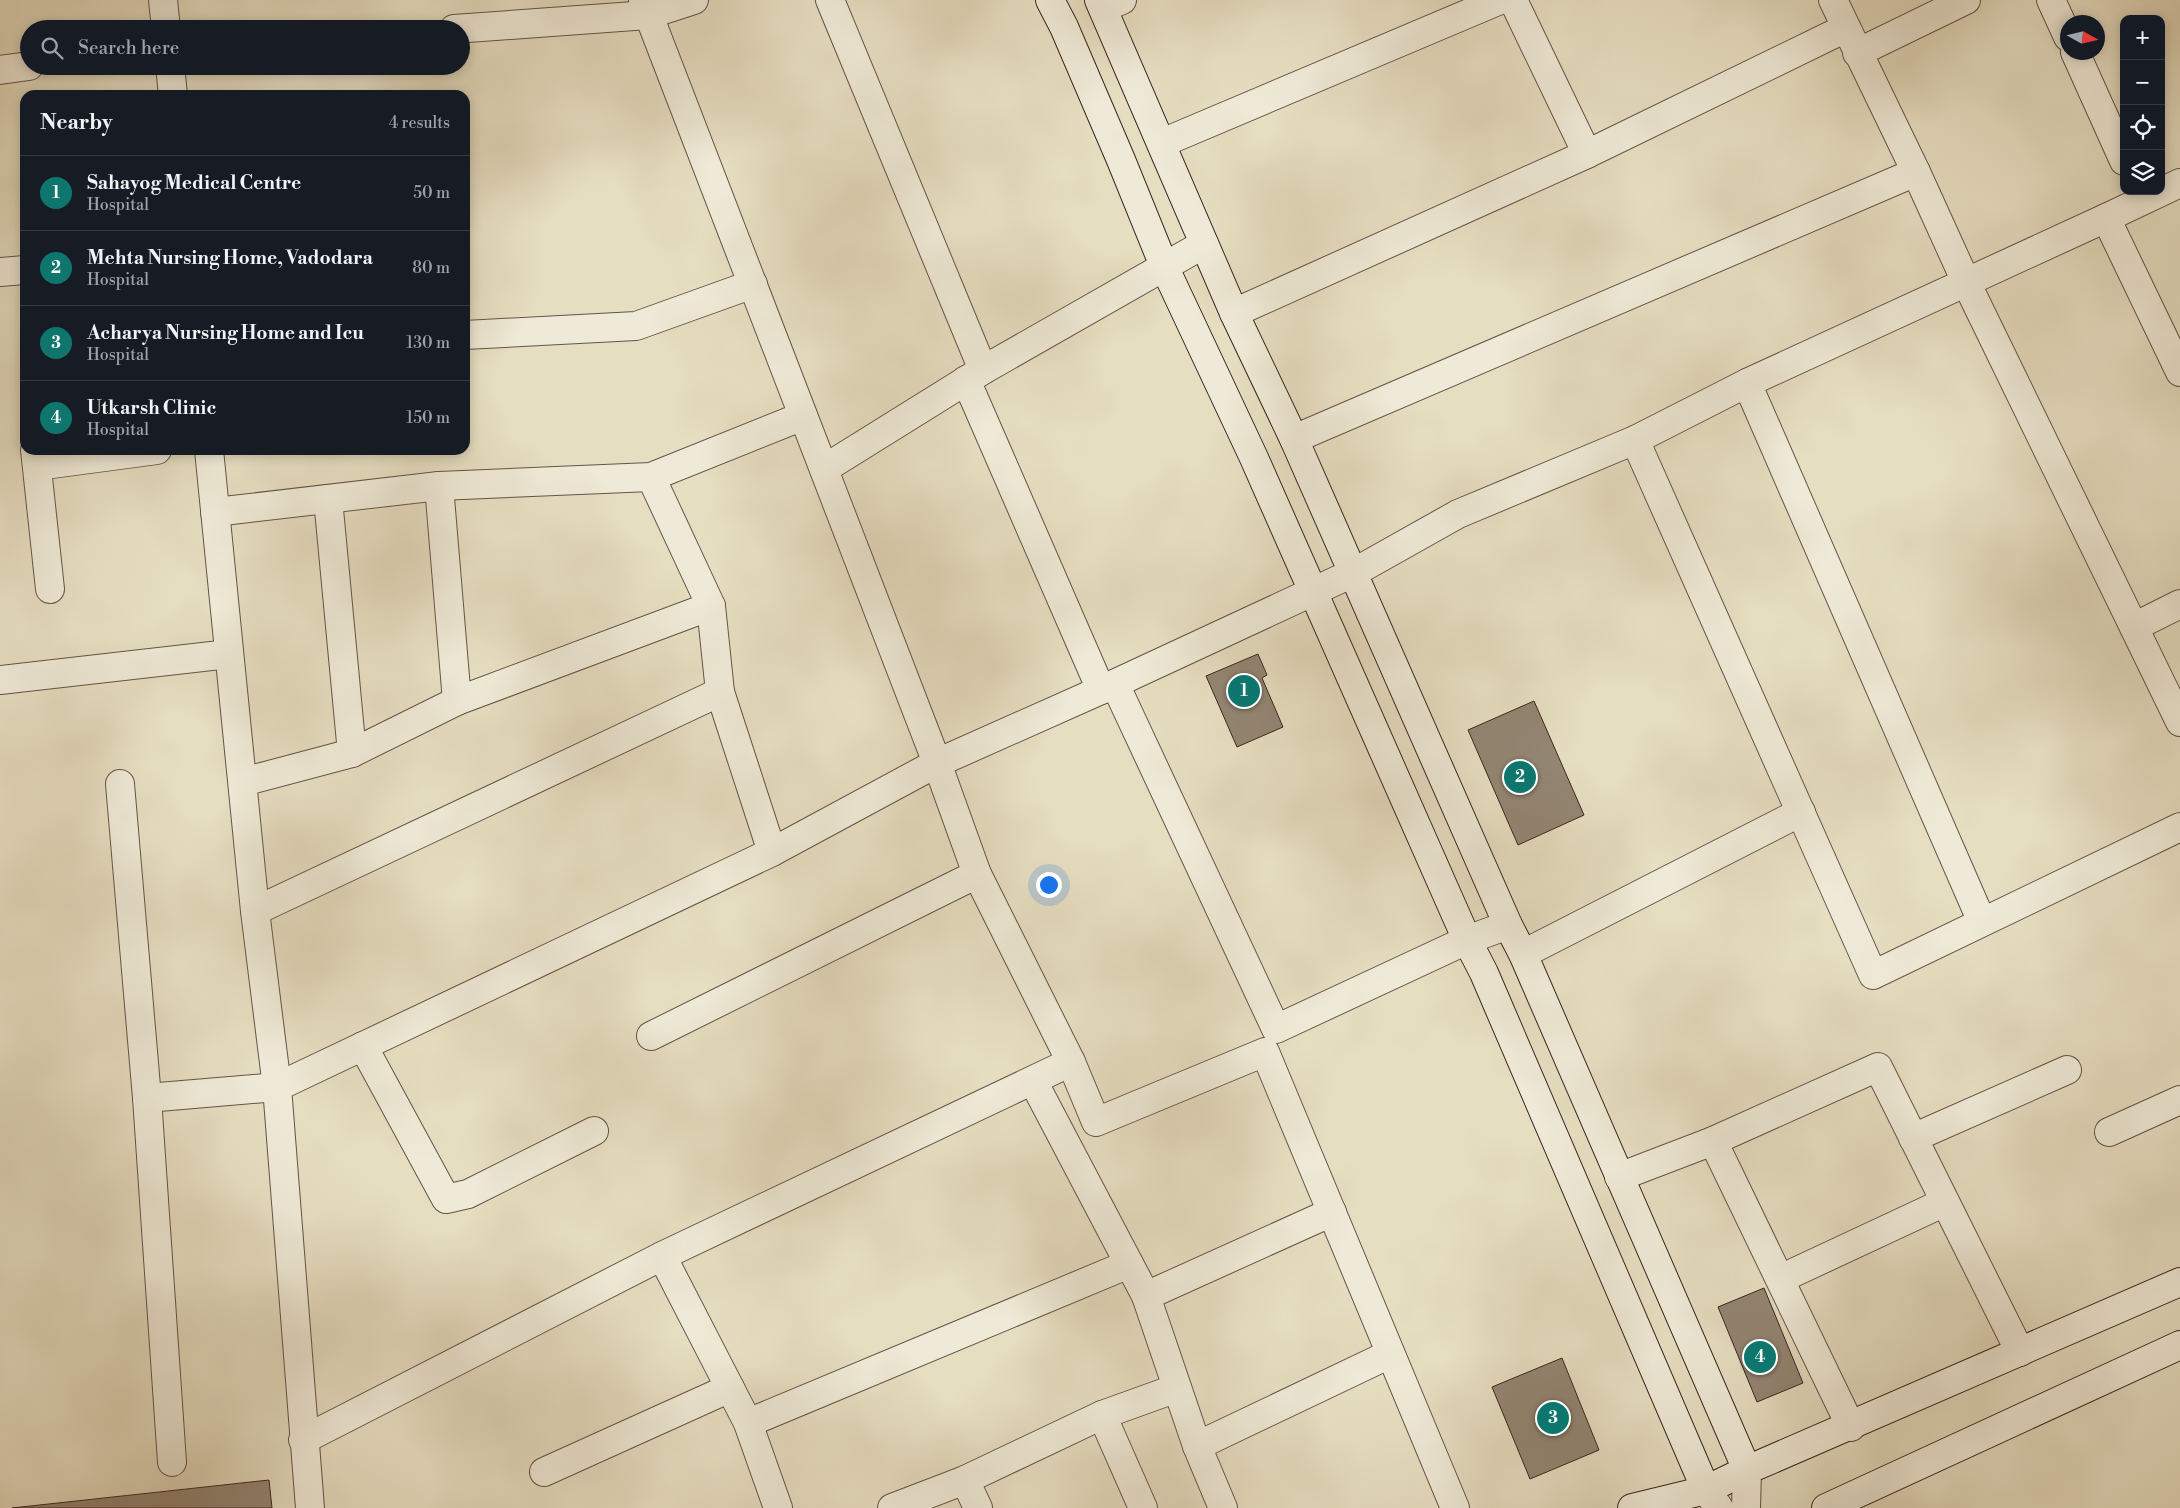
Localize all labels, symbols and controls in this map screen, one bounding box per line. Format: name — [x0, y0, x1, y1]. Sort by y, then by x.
north arrow — [2060, 15, 2105, 60]
map controls — [2120, 15, 2165, 195]
button: + — [2120, 15, 2165, 60]
search box — [20, 20, 470, 75]
icon: search — [38, 34, 66, 62]
text: Search here — [78, 36, 179, 60]
button: − — [2120, 60, 2165, 105]
button: locate — [2120, 105, 2165, 150]
text: Nearby — [40, 110, 113, 136]
text: 4 results — [389, 113, 450, 133]
button: layers — [2120, 150, 2165, 195]
text: Sahayog Medical Centre — [87, 171, 301, 195]
text: 1 — [52, 183, 60, 203]
text: 50 m — [413, 183, 450, 203]
text: Hospital — [87, 195, 149, 215]
text: Mehta Nursing Home, Vadodara — [87, 246, 373, 270]
text: 2 — [51, 258, 61, 278]
text: 80 m — [412, 258, 450, 278]
text: Hospital — [87, 270, 149, 290]
text: Acharya Nursing Home and Icu — [87, 321, 364, 345]
text: 3 — [51, 333, 61, 353]
text: 130 m — [406, 333, 450, 353]
text: Hospital — [87, 345, 149, 365]
text: Utkarsh Clinic — [87, 396, 216, 420]
text: 4 — [51, 408, 61, 428]
text: 150 m — [406, 408, 450, 428]
text: Hospital — [87, 420, 149, 440]
pin: 1 — [1228, 672, 1260, 710]
pin: 2 — [1504, 758, 1536, 796]
your location — [1036, 872, 1062, 898]
pin: 4 — [1744, 1338, 1776, 1376]
pin: 3 — [1537, 1399, 1569, 1437]

